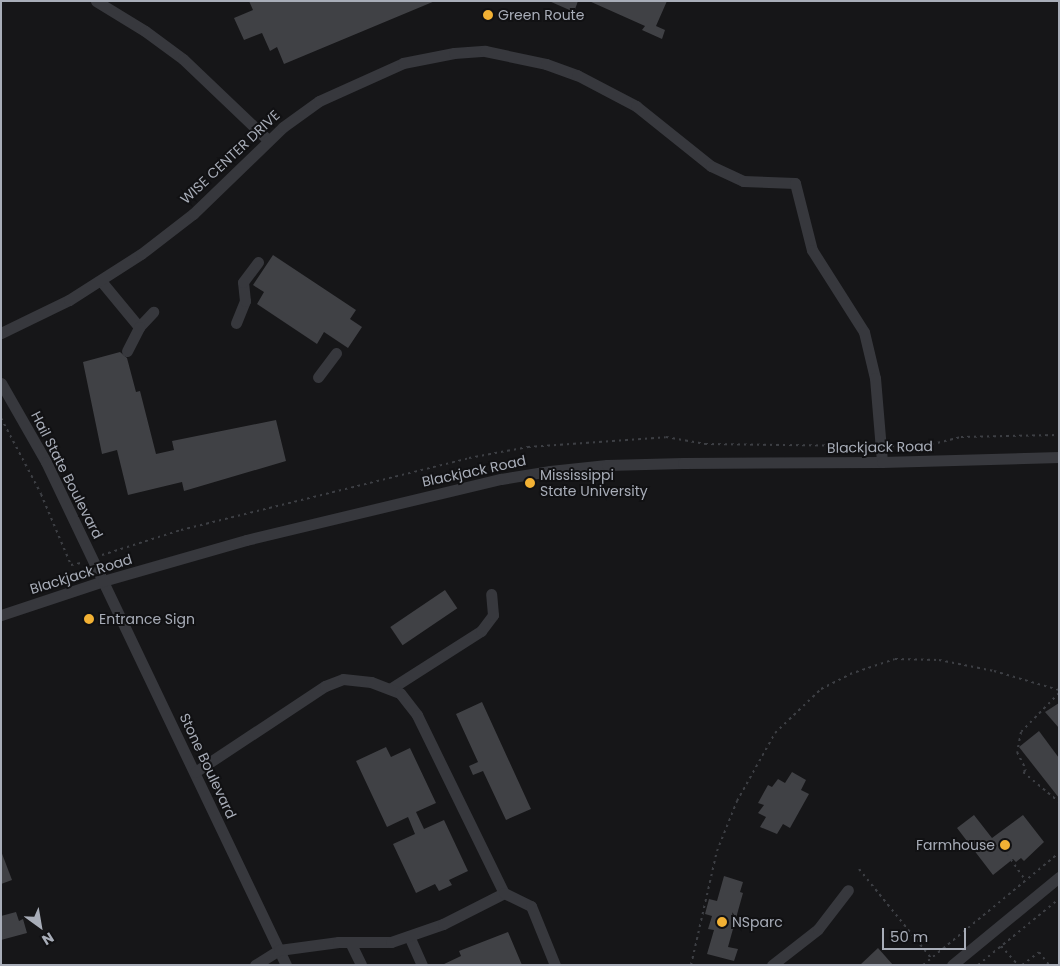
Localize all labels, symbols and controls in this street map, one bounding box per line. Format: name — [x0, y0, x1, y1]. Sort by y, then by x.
place label: Green Route — [498, 7, 584, 23]
marker: Green Route — [482, 9, 494, 21]
street label: WISE CENTER DRIVE — [177, 107, 283, 207]
street label: Hail State Boulevard — [28, 409, 106, 541]
street label: Blackjack Road — [827, 438, 933, 456]
street label: Blackjack Road — [420, 452, 528, 490]
place label: Mississippi State University — [540, 467, 648, 500]
marker: Mississippi State University — [524, 477, 536, 489]
street label: Blackjack Road — [28, 550, 134, 598]
place label: Entrance Sign — [99, 611, 195, 627]
marker: Entrance Sign — [83, 613, 95, 625]
street label: Stone Boulevard — [176, 711, 240, 821]
place label: Farmhouse — [916, 837, 995, 853]
marker: Farmhouse — [999, 839, 1011, 851]
north arrow — [15, 901, 65, 951]
place label: NSparc — [732, 914, 783, 930]
marker: NSparc — [716, 916, 728, 928]
scale bar — [885, 918, 969, 950]
text: 50 m — [890, 926, 928, 947]
text: N — [38, 927, 58, 950]

